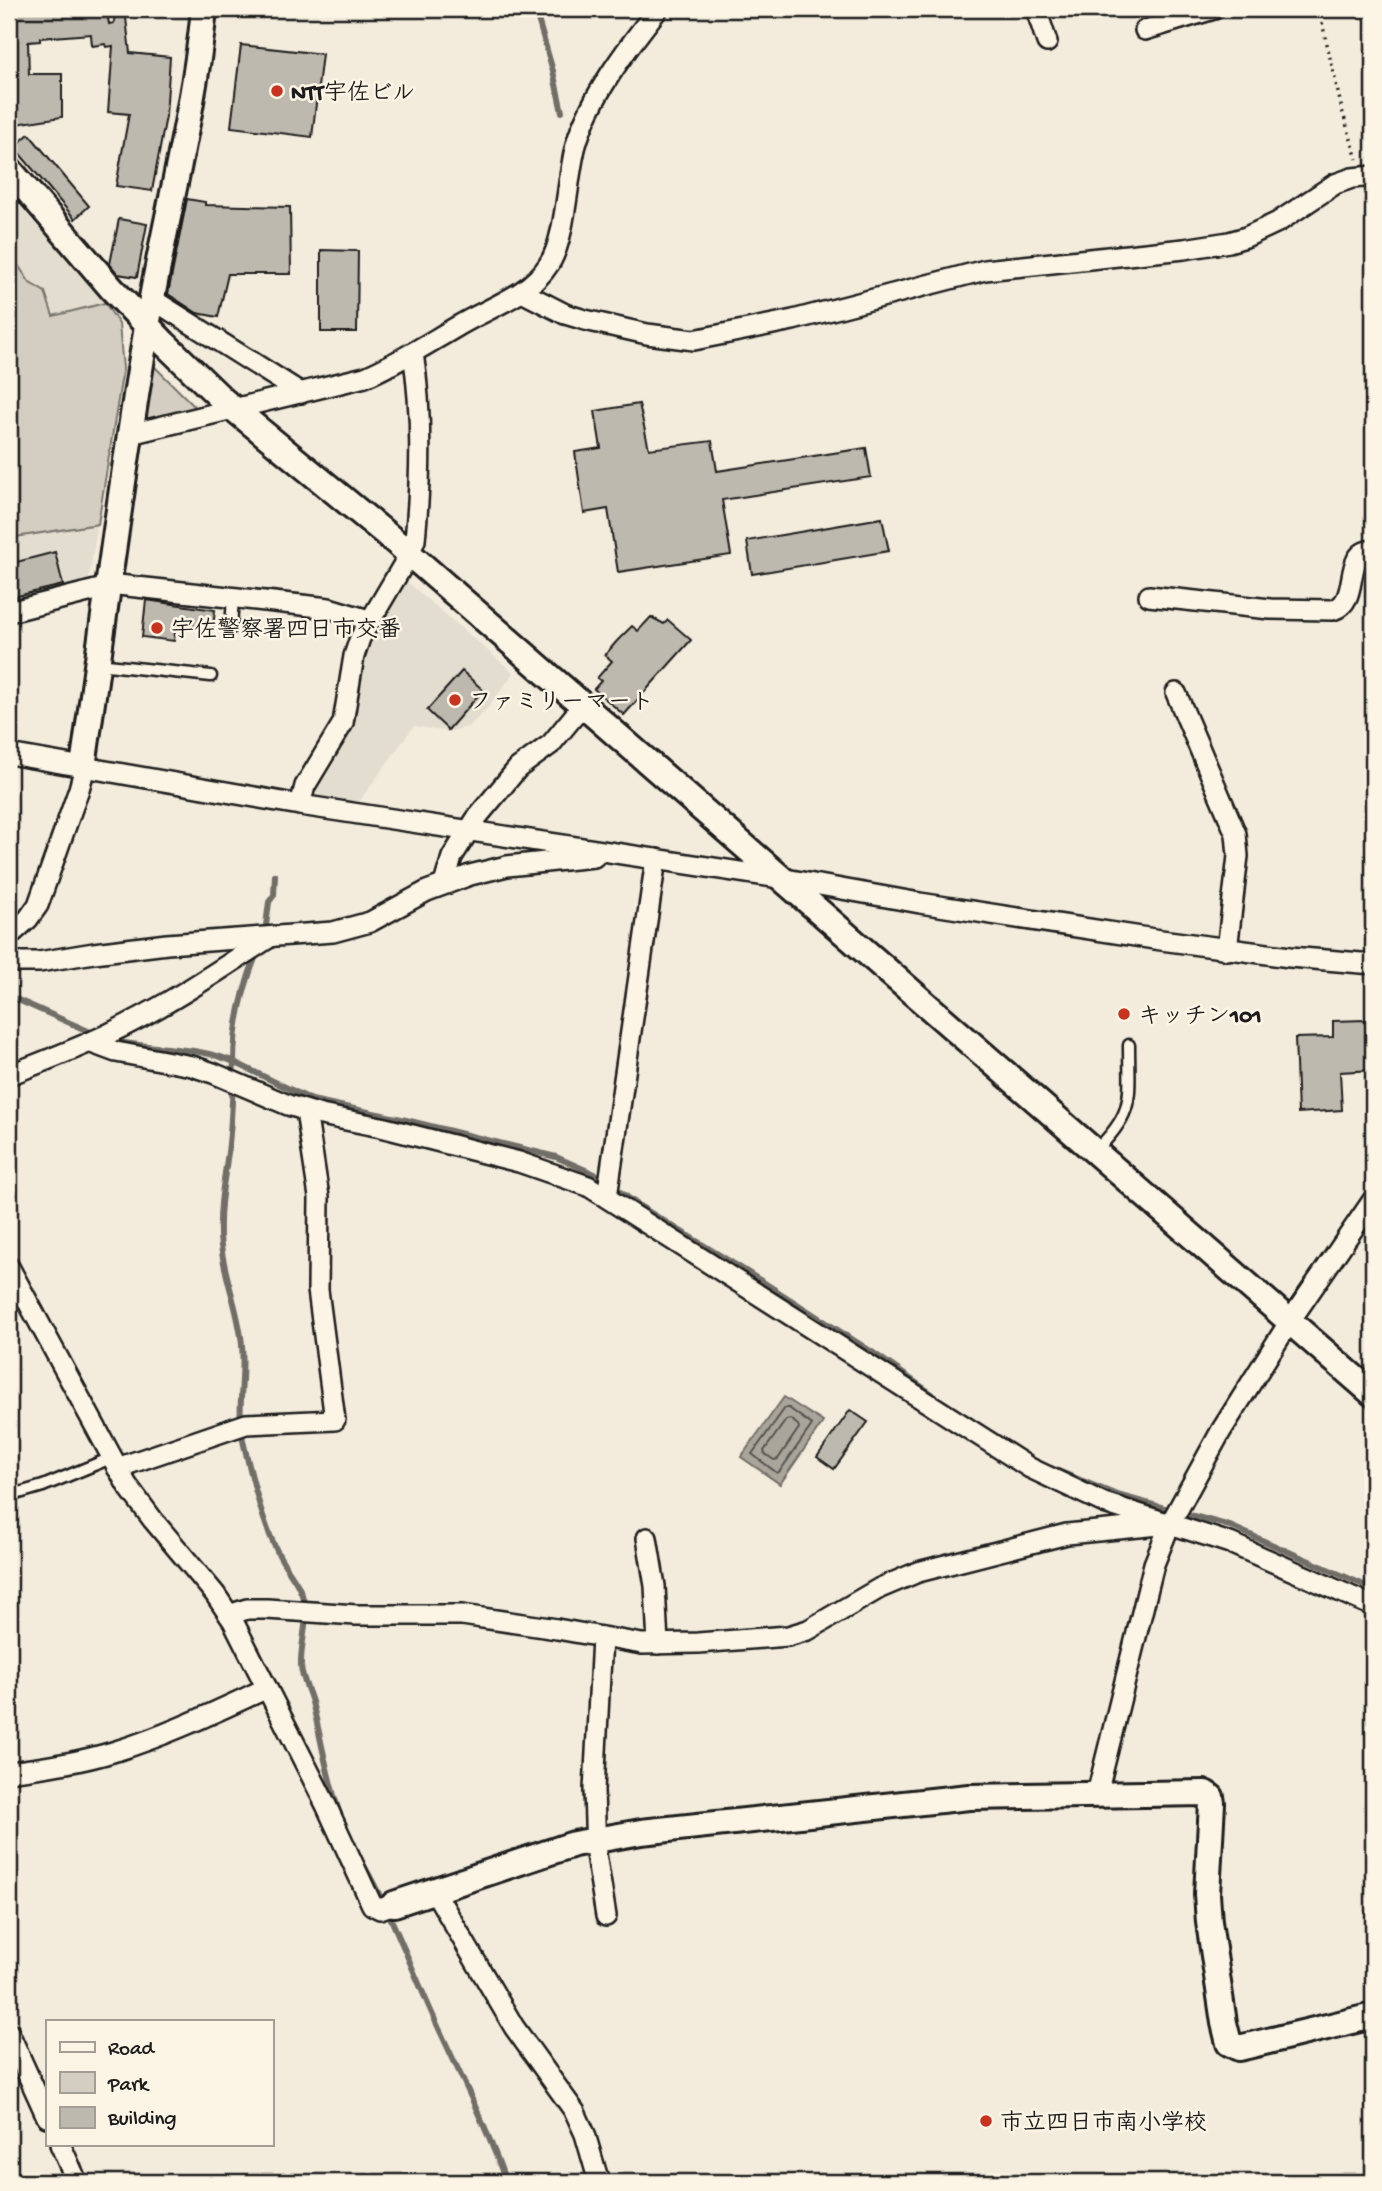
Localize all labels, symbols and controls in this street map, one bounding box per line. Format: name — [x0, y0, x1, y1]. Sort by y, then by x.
place label: NTT宇佐ビル — [291, 80, 415, 108]
marker: NTT宇佐ビル — [269, 83, 285, 99]
place label: 宇佐警察署四日市交番 — [171, 616, 401, 645]
marker: 宇佐警察署四日市交番 — [149, 620, 165, 636]
place label: ファミリーマート — [469, 690, 654, 717]
marker: ファミリーマート — [447, 692, 463, 708]
place label: キッチン101 — [1138, 1004, 1262, 1031]
marker: キッチン101 — [1116, 1006, 1132, 1022]
legend — [46, 2020, 273, 2146]
text: Road — [108, 2038, 156, 2063]
text: Park — [107, 2074, 151, 2099]
text: Building — [107, 2108, 177, 2133]
place label: 市立四日市南小学校 — [1000, 2110, 1207, 2138]
marker: 市立四日市南小学校 — [978, 2113, 994, 2129]

